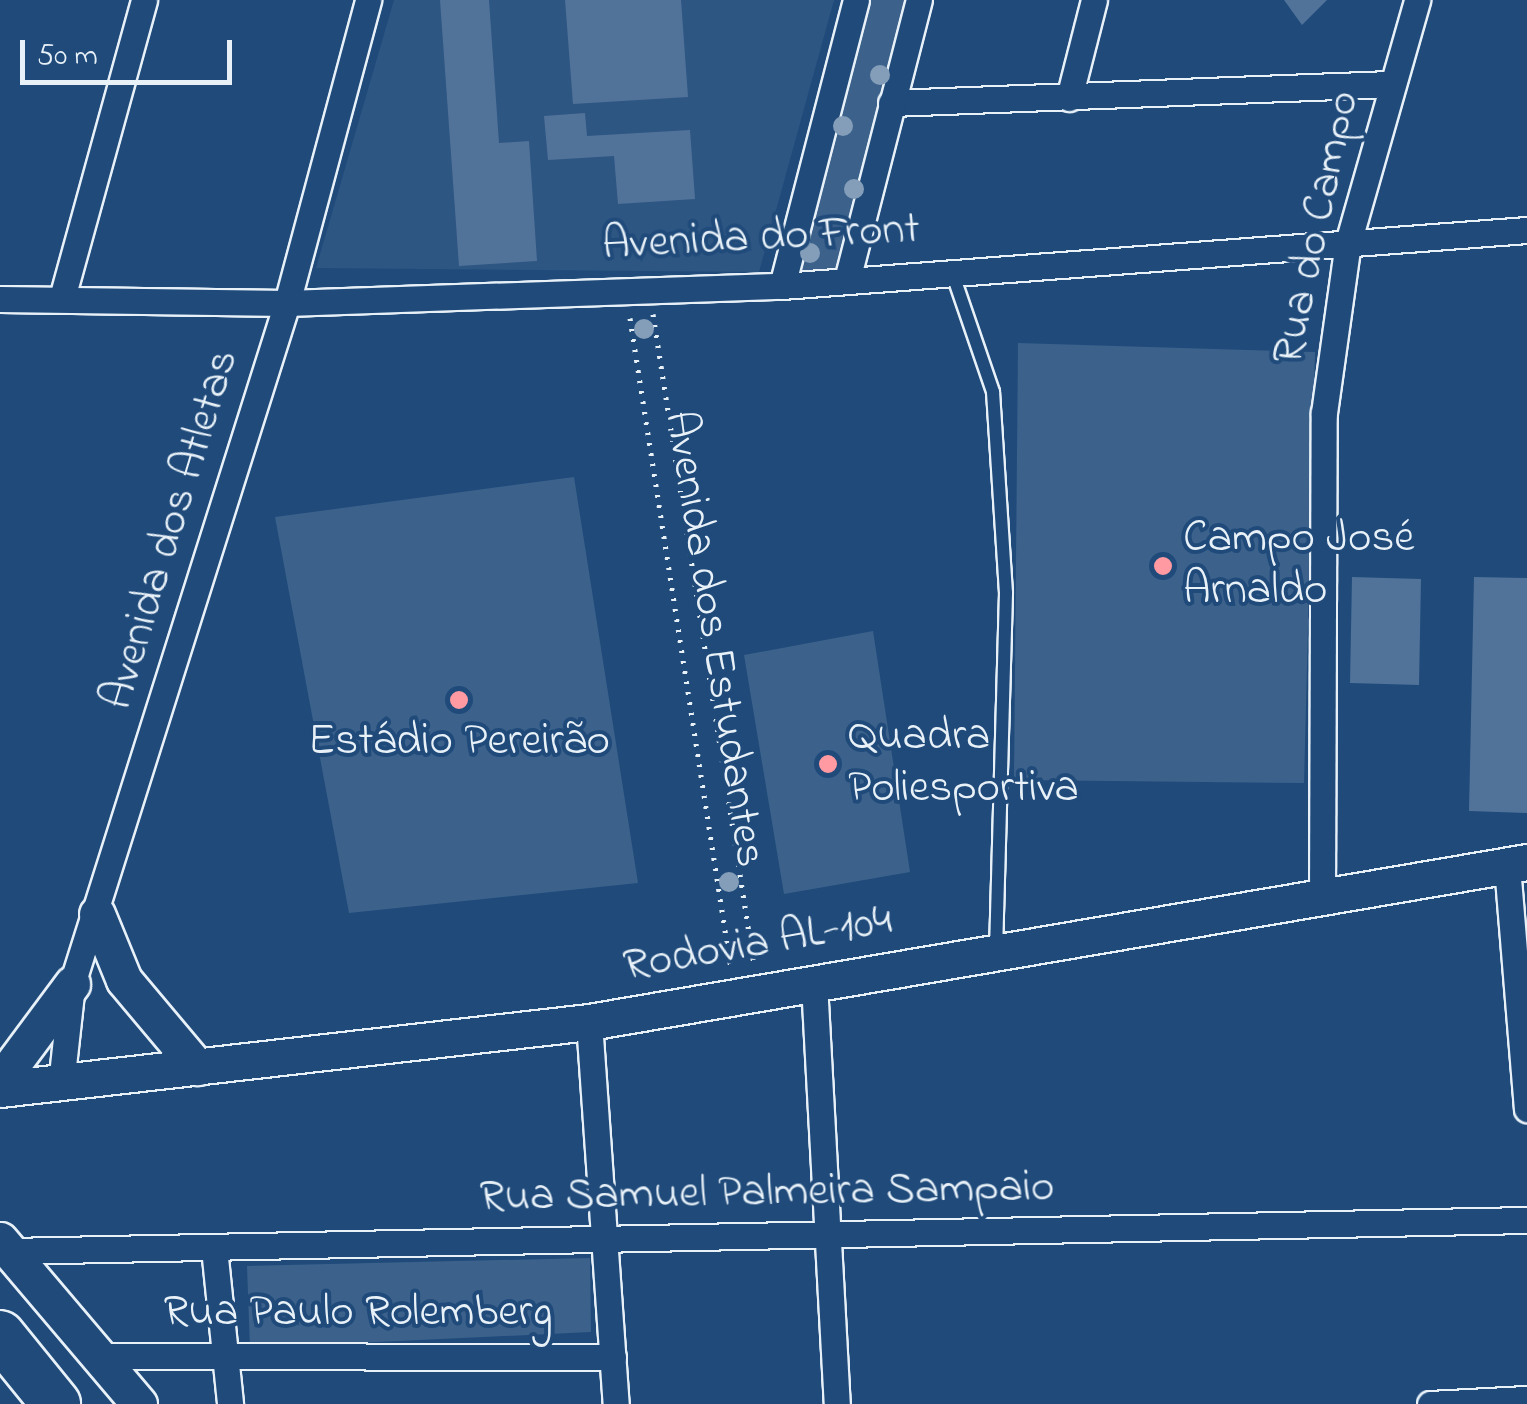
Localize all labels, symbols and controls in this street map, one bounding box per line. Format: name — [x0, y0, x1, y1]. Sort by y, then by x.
scale bar — [25, 20, 238, 82]
text: 50 m — [37, 35, 98, 79]
street label: Rua do Campo — [1263, 87, 1373, 369]
street label: Avenida do Front — [601, 204, 921, 274]
street label: Avenida dos Atletas — [92, 344, 252, 716]
street label: Avenida dos Estudantes — [650, 407, 776, 871]
place label: Campo José Arnaldo — [1183, 513, 1414, 619]
marker: Campo José Arnaldo — [1152, 555, 1174, 577]
marker: Estádio Pereirão — [448, 689, 470, 711]
place label: Quadra Poliesportiva — [848, 711, 1079, 817]
place label: Estádio Pereirão — [308, 716, 610, 770]
marker: Quadra Poliesportiva — [817, 753, 839, 775]
street label: Rodovia AL-104 — [620, 895, 896, 995]
street label: Rua Samuel Palmeira Sampaio — [479, 1162, 1055, 1226]
street label: Rua Paulo Rolemberg — [163, 1287, 553, 1341]

